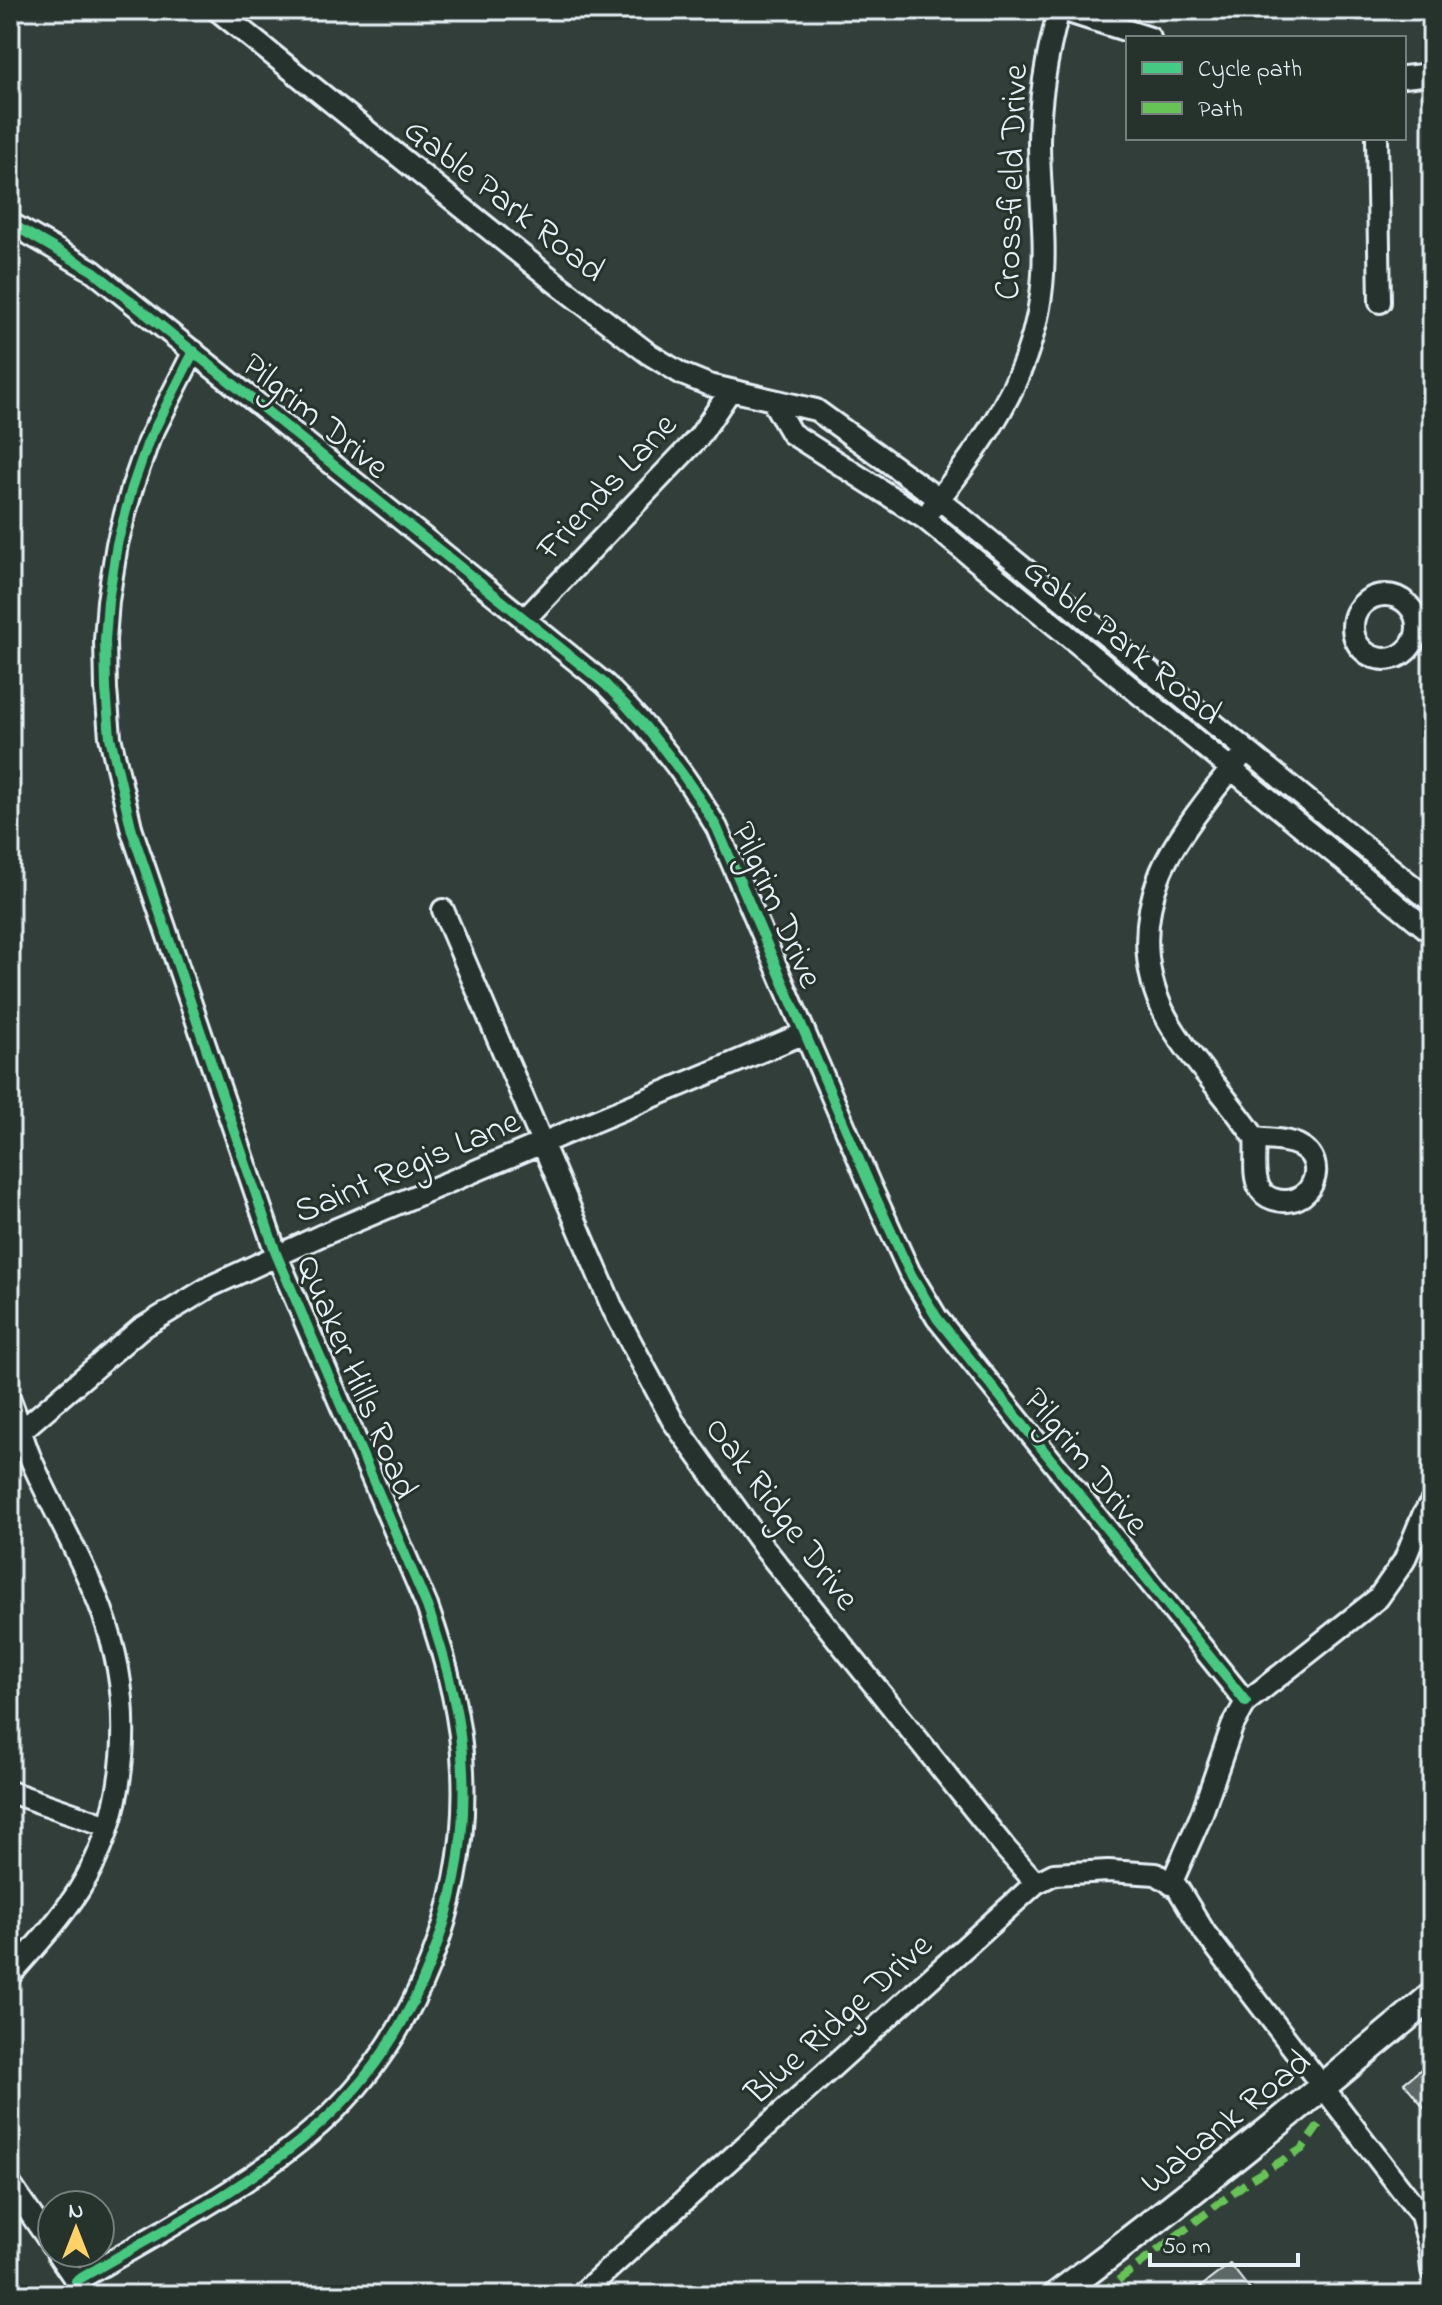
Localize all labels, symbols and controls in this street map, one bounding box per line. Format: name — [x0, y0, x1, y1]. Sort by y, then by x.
legend — [1126, 36, 1406, 140]
text: Cycle path — [1198, 53, 1302, 89]
street label: Crossfield Drive — [983, 62, 1044, 301]
text: Path — [1198, 93, 1243, 128]
street label: Gable Park Road — [391, 106, 615, 297]
street label: Pilgrim Drive — [229, 341, 400, 494]
street label: Friends Lane — [525, 401, 692, 575]
street label: Gable Park Road — [1010, 545, 1232, 740]
street label: Pilgrim Drive — [715, 814, 835, 998]
street label: Saint Regis Lane — [287, 1096, 530, 1240]
street label: Quaker Hills Road — [280, 1248, 430, 1508]
street label: Pilgrim Drive — [1008, 1377, 1161, 1549]
street label: Oak Ridge Drive — [690, 1407, 872, 1624]
street label: Blue Ridge Drive — [734, 1921, 946, 2120]
street label: Wabank Road — [1130, 2038, 1324, 2209]
north arrow — [36, 2189, 116, 2269]
text: N — [69, 2196, 83, 2228]
scale bar — [1150, 2217, 1298, 2267]
text: 50 m — [1162, 2230, 1211, 2265]

